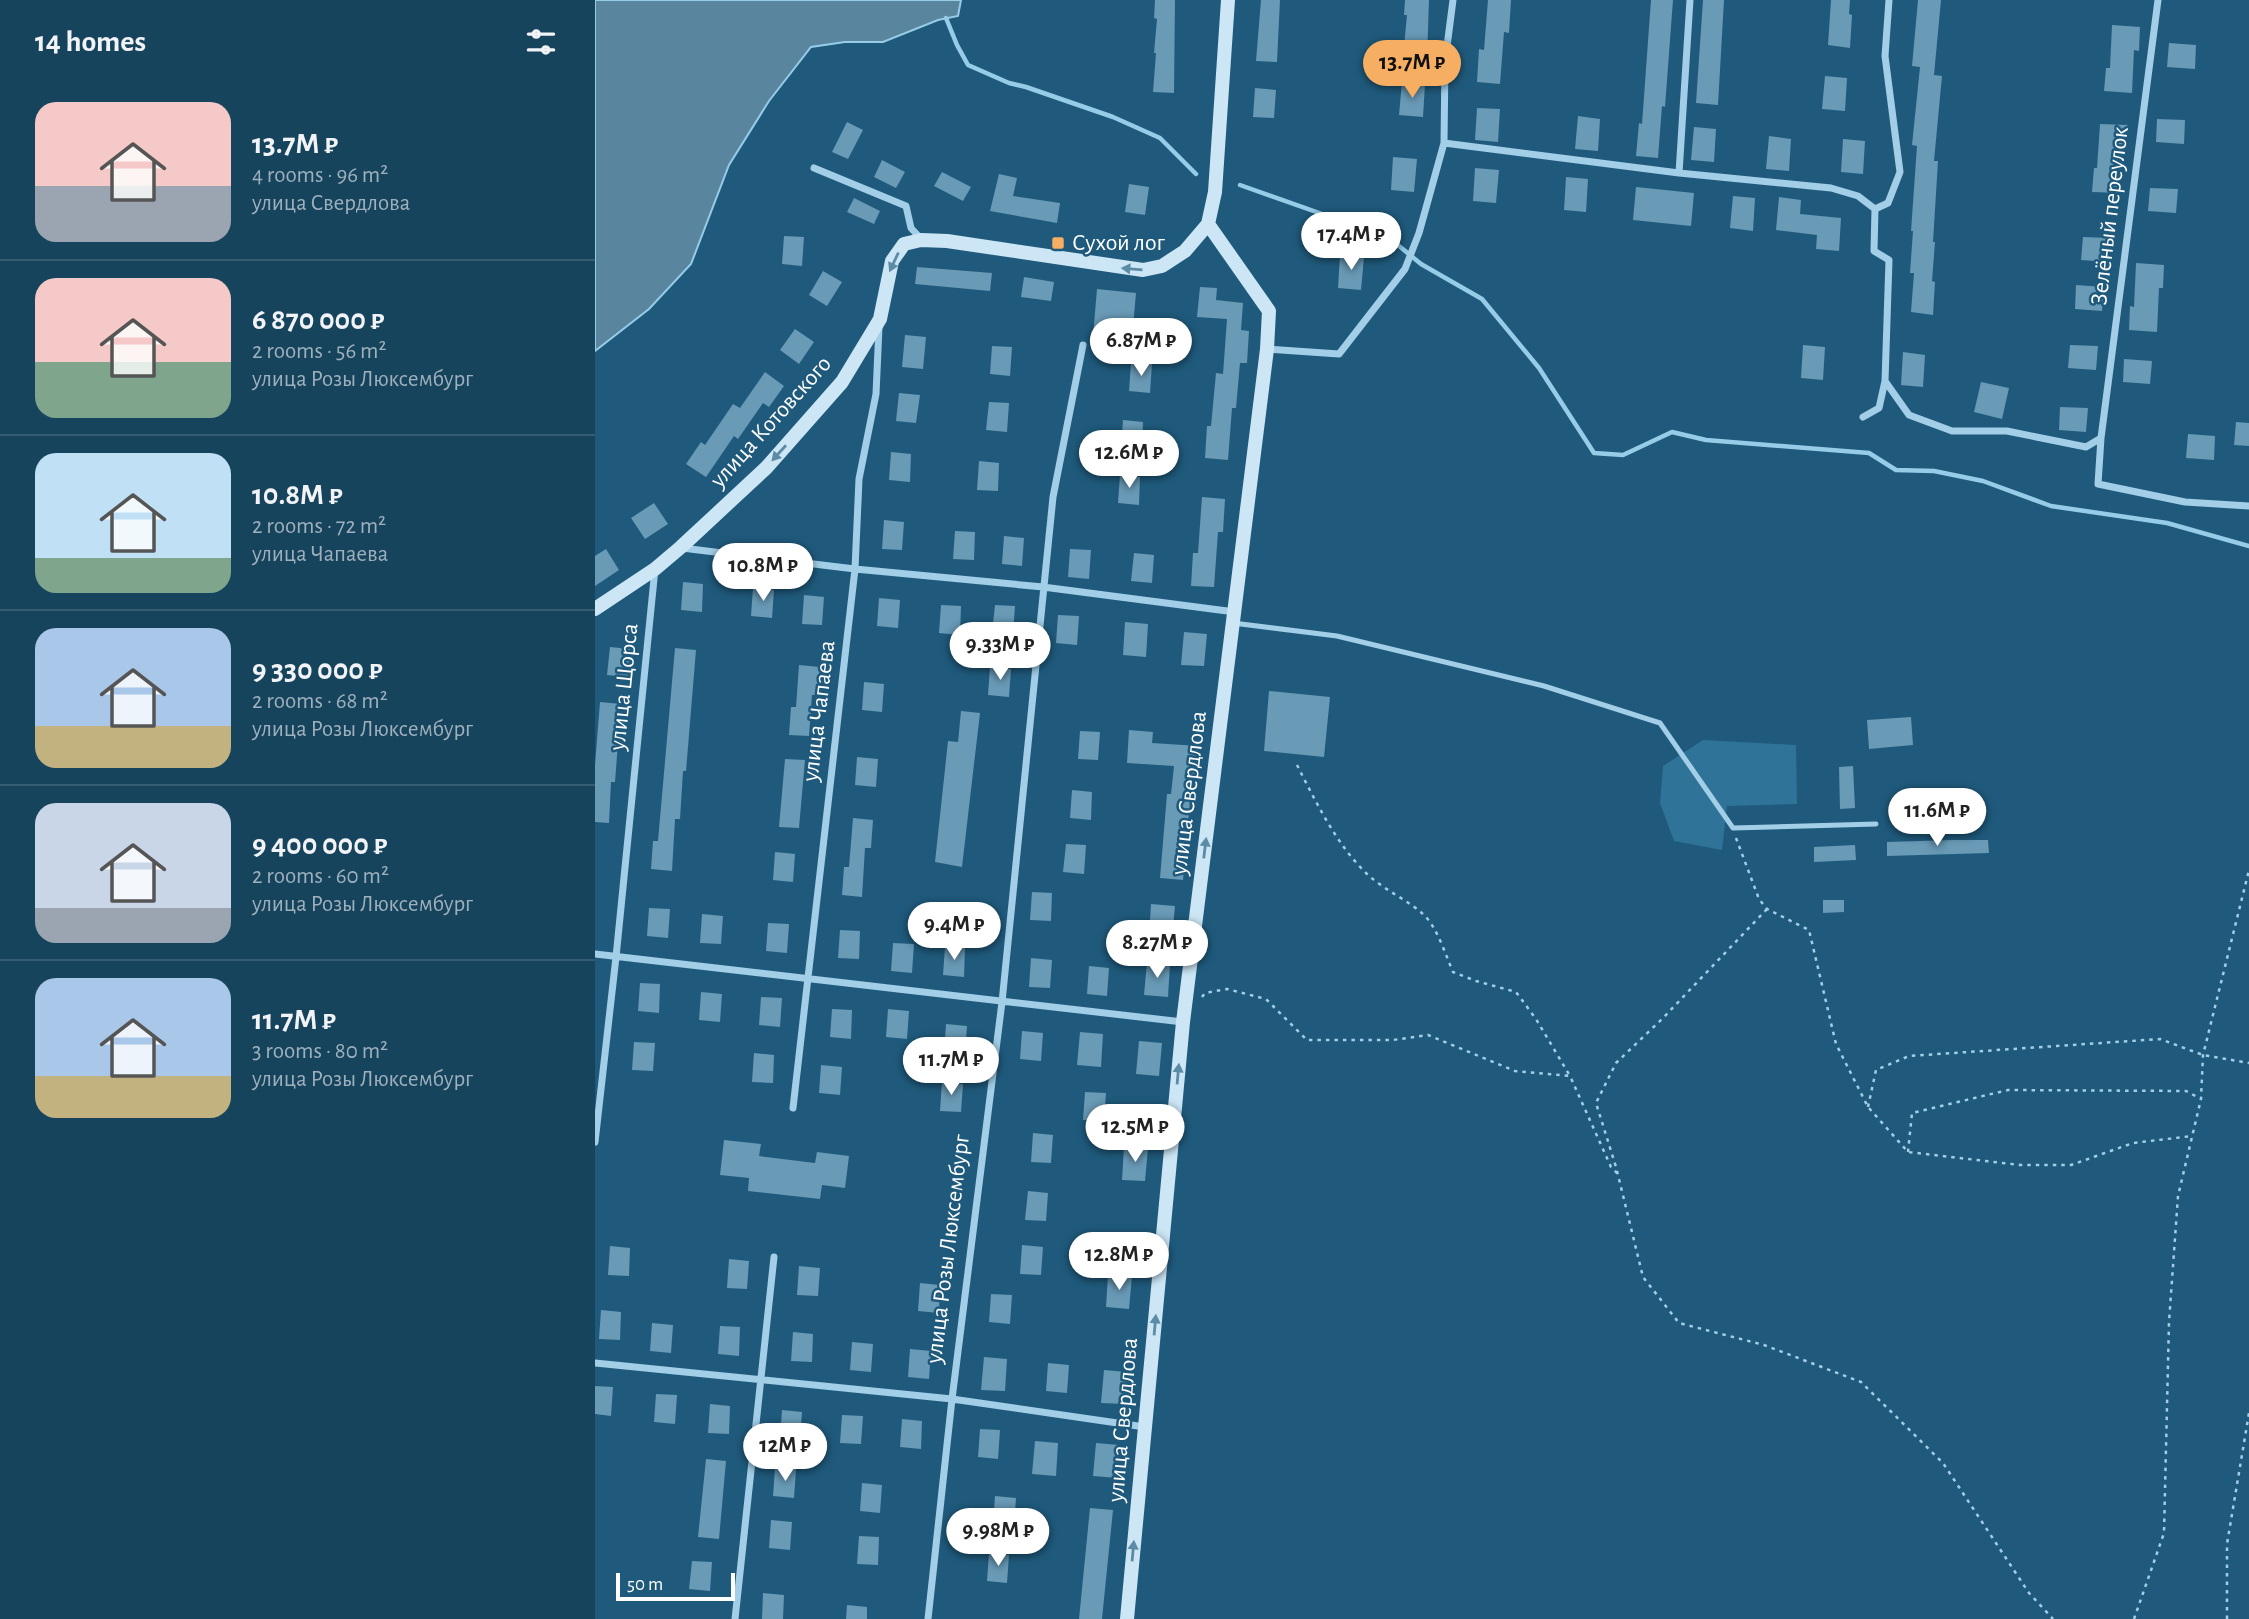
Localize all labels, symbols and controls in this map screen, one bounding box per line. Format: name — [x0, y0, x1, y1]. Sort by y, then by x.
icon: filters — [522, 23, 560, 61]
text: 14 homes — [35, 27, 146, 57]
pin: 13.7M ₽ — [1347, 41, 1477, 100]
text: 13.7M ₽ — [1379, 51, 1445, 74]
street label: Зелёный переулок — [2087, 125, 2133, 307]
text: 13.7M ₽ — [252, 129, 338, 159]
icon: home — [91, 130, 175, 214]
text: 4 rooms · 96 m² — [252, 164, 388, 187]
text: улица Свердлова — [252, 192, 410, 215]
pin: 17.4M ₽ — [1286, 212, 1416, 272]
text: 17.4M ₽ — [1317, 223, 1385, 246]
place label: Сухой лог — [1072, 231, 1165, 255]
marker: Сухой лог — [1050, 235, 1066, 251]
one-way arrow — [888, 252, 900, 272]
one-way arrow — [1121, 263, 1143, 274]
text: 6 870 000 ₽ — [252, 305, 384, 335]
icon: home — [91, 306, 175, 390]
pin: 6.87M ₽ — [1076, 318, 1206, 378]
text: 6.87M ₽ — [1106, 329, 1176, 352]
text: 2 rooms · 56 m² — [252, 340, 386, 363]
street label: улица Котовского — [705, 352, 836, 493]
text: улица Розы Люксембург — [252, 368, 473, 391]
pin: 12.6M ₽ — [1064, 430, 1194, 490]
text: 12.6M ₽ — [1095, 441, 1163, 464]
one-way arrow — [771, 444, 787, 462]
text: 10.8M ₽ — [252, 480, 343, 510]
icon: home — [91, 481, 175, 565]
text: 2 rooms · 72 m² — [252, 515, 386, 538]
text: улица Чапаева — [252, 543, 388, 566]
pin: 10.8M ₽ — [698, 544, 828, 603]
text: 10.8M ₽ — [728, 554, 798, 577]
street label: улица Щорса — [605, 622, 643, 753]
pin: 9.33M ₽ — [935, 622, 1065, 682]
text: 9.33M ₽ — [966, 633, 1034, 656]
street label: улица Чапаева — [798, 639, 840, 784]
text: 9 330 000 ₽ — [252, 655, 383, 685]
icon: home — [91, 656, 175, 740]
text: 2 rooms · 68 m² — [252, 690, 388, 713]
street label: улица Свердлова — [1167, 710, 1211, 877]
text: улица Розы Люксембург — [252, 718, 473, 741]
pin: 11.6M ₽ — [1872, 788, 2002, 848]
text: 11.6M ₽ — [1904, 799, 1970, 822]
text: 9 400 000 ₽ — [252, 830, 387, 860]
icon: home — [91, 831, 175, 915]
one-way arrow — [1200, 837, 1211, 859]
text: 2 rooms · 60 m² — [252, 865, 389, 888]
text: улица Розы Люксембург — [252, 893, 473, 916]
pin: 9.4M ₽ — [897, 902, 1011, 962]
text: 9.4M ₽ — [924, 913, 984, 936]
pin: 8.27M ₽ — [1092, 920, 1222, 980]
text: 8.27M ₽ — [1122, 931, 1192, 954]
text: 11.7M ₽ — [252, 1005, 336, 1035]
icon: home — [91, 1006, 175, 1090]
pin: 11.7M ₽ — [886, 1038, 1016, 1097]
text: 3 rooms · 80 m² — [252, 1040, 388, 1063]
text: 11.7M ₽ — [919, 1048, 983, 1071]
one-way arrow — [1173, 1062, 1184, 1084]
text: улица Розы Люксембург — [252, 1068, 473, 1091]
pin: 12.5M ₽ — [1070, 1104, 1200, 1164]
text: 12.5M ₽ — [1102, 1115, 1168, 1138]
street label: улица Розы Люксембург — [922, 1132, 974, 1366]
pin: 12.8M ₽ — [1054, 1232, 1184, 1292]
text: 12.8M ₽ — [1085, 1243, 1153, 1266]
one-way arrow — [1149, 1313, 1160, 1335]
street label: улица Свердлова — [1104, 1337, 1142, 1504]
pin: 12M ₽ — [736, 1424, 834, 1483]
text: 12M ₽ — [759, 1434, 811, 1457]
pin: 9.98M ₽ — [933, 1508, 1063, 1568]
text: 9.98M ₽ — [962, 1519, 1034, 1542]
one-way arrow — [1128, 1540, 1139, 1562]
scale bar — [616, 1570, 735, 1602]
text: 50 m — [627, 1575, 663, 1594]

